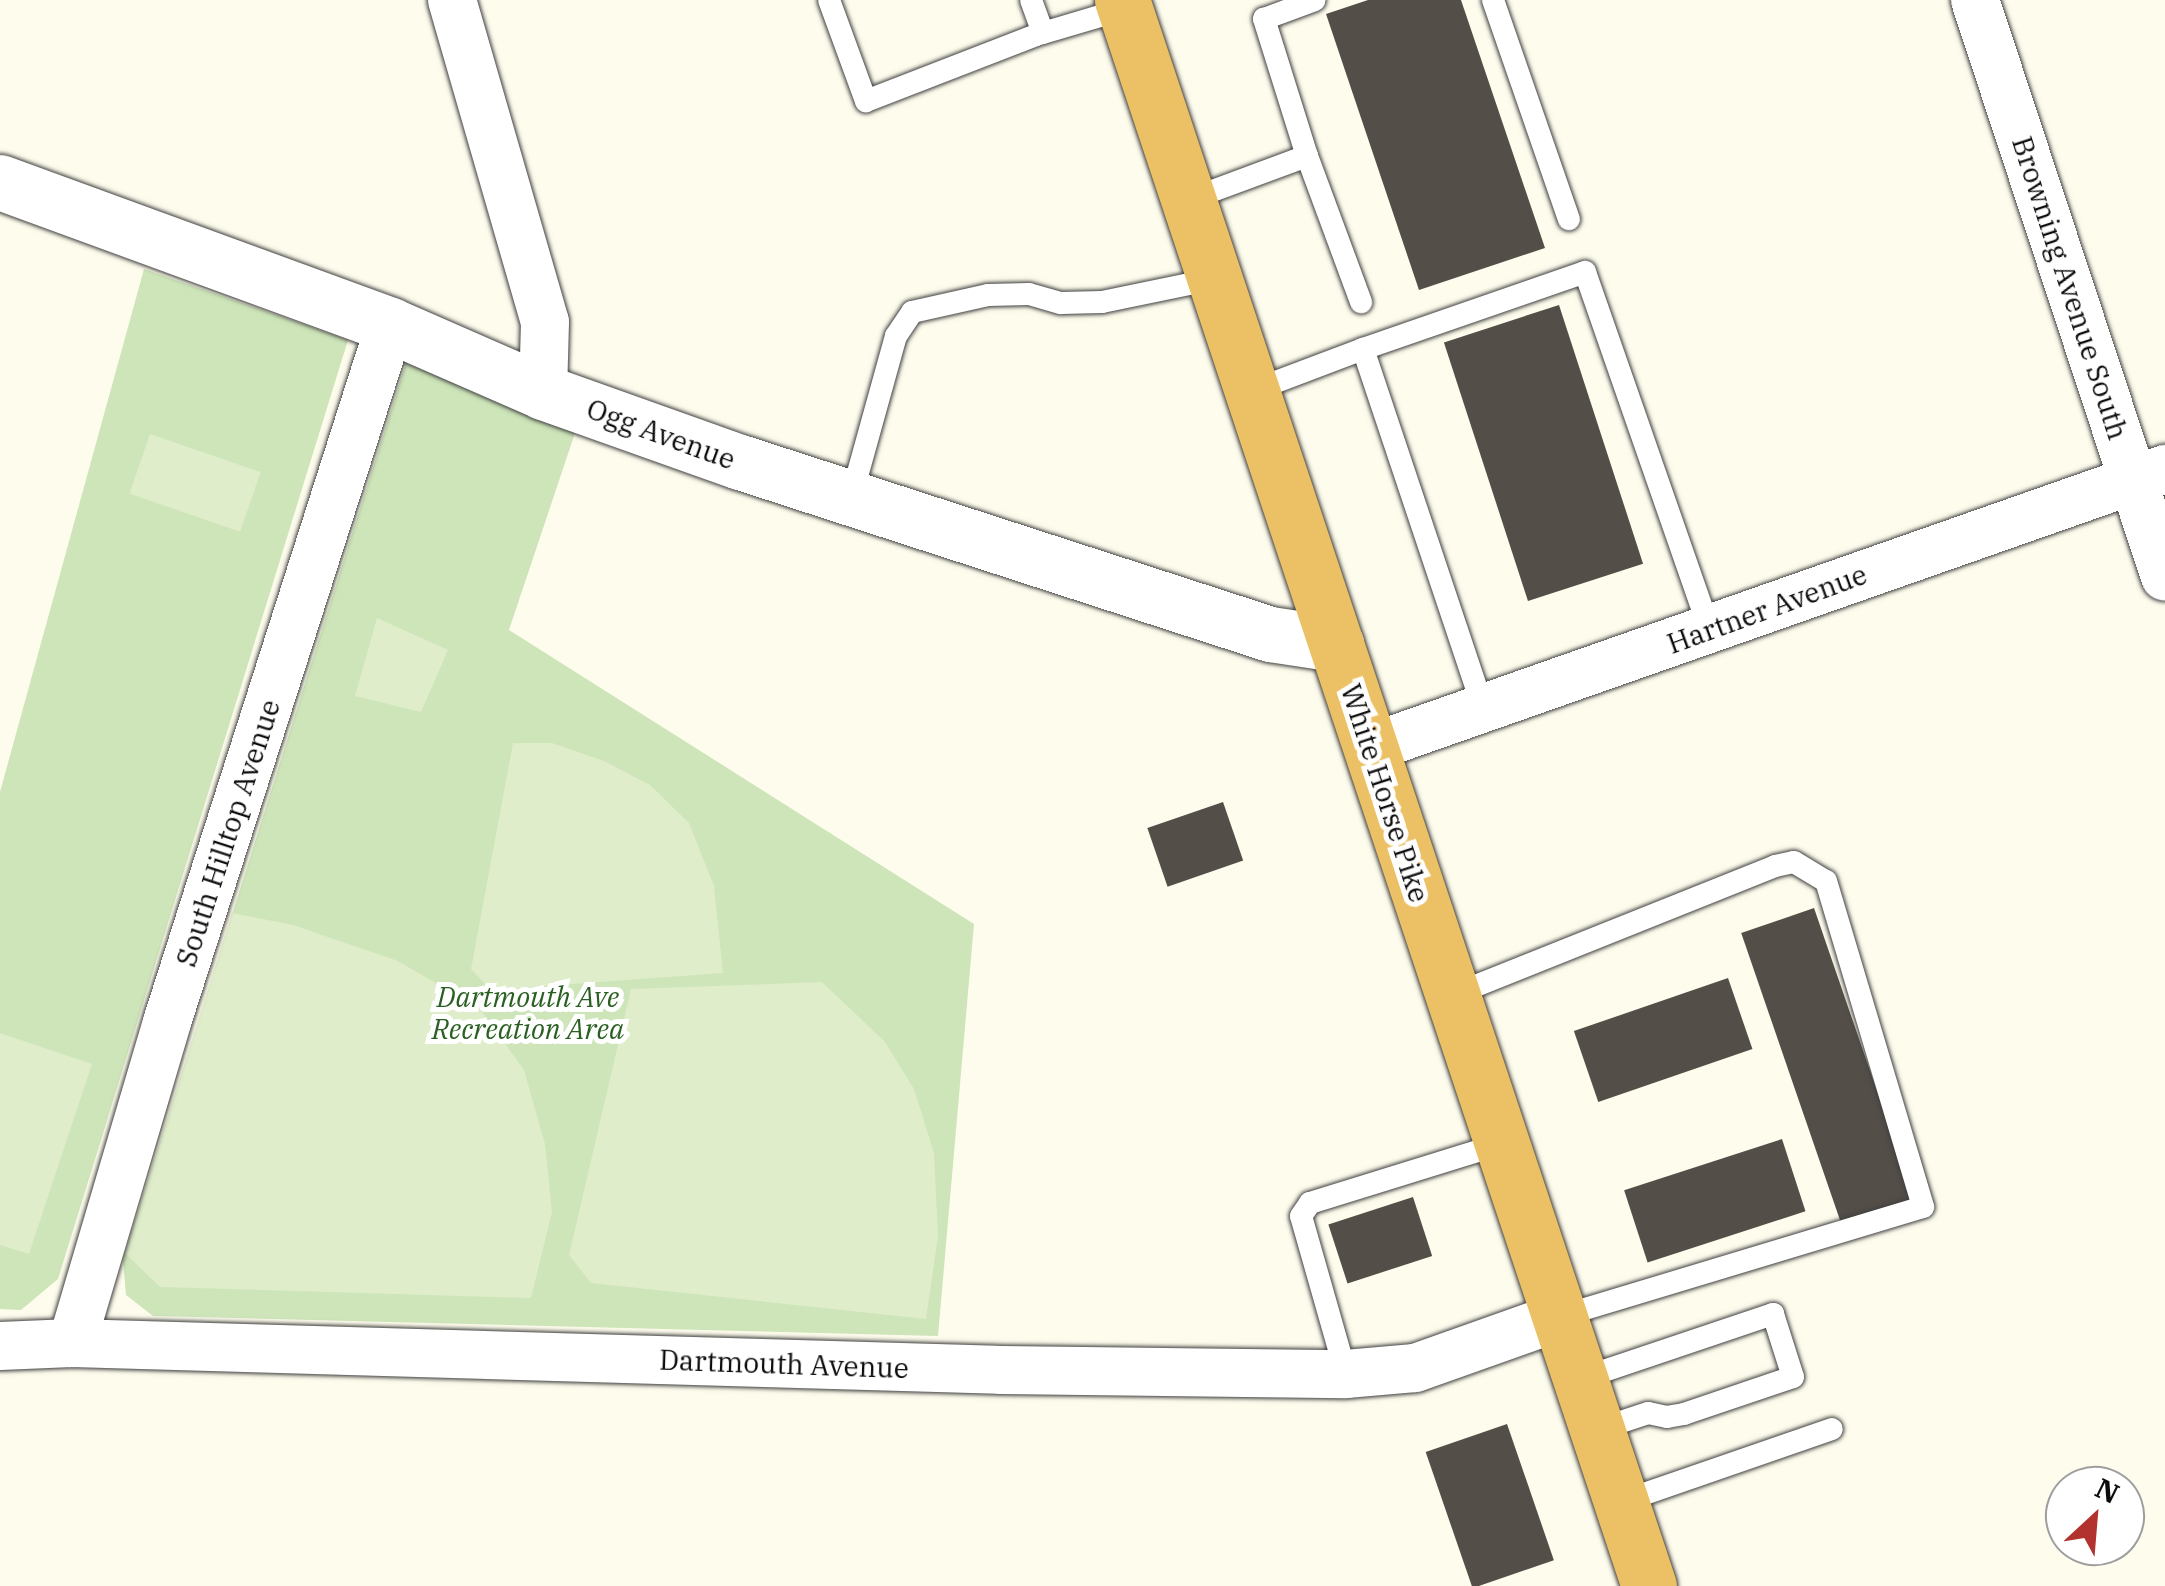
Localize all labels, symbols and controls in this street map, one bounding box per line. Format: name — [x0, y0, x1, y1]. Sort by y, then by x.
street label: Browning Avenue South — [2005, 132, 2135, 444]
street label: Ogg Avenue — [582, 392, 740, 476]
street label: Hartner Avenue — [1663, 557, 1871, 661]
street label: White Horse Pike — [1334, 680, 1436, 906]
street label: South Hilltop Avenue — [169, 695, 287, 971]
park label: Dartmouth Ave Recreation Area — [432, 980, 624, 1046]
street label: Dartmouth Avenue — [659, 1343, 909, 1385]
north arrow — [2045, 1466, 2145, 1566]
text: N — [2089, 1469, 2126, 1512]

